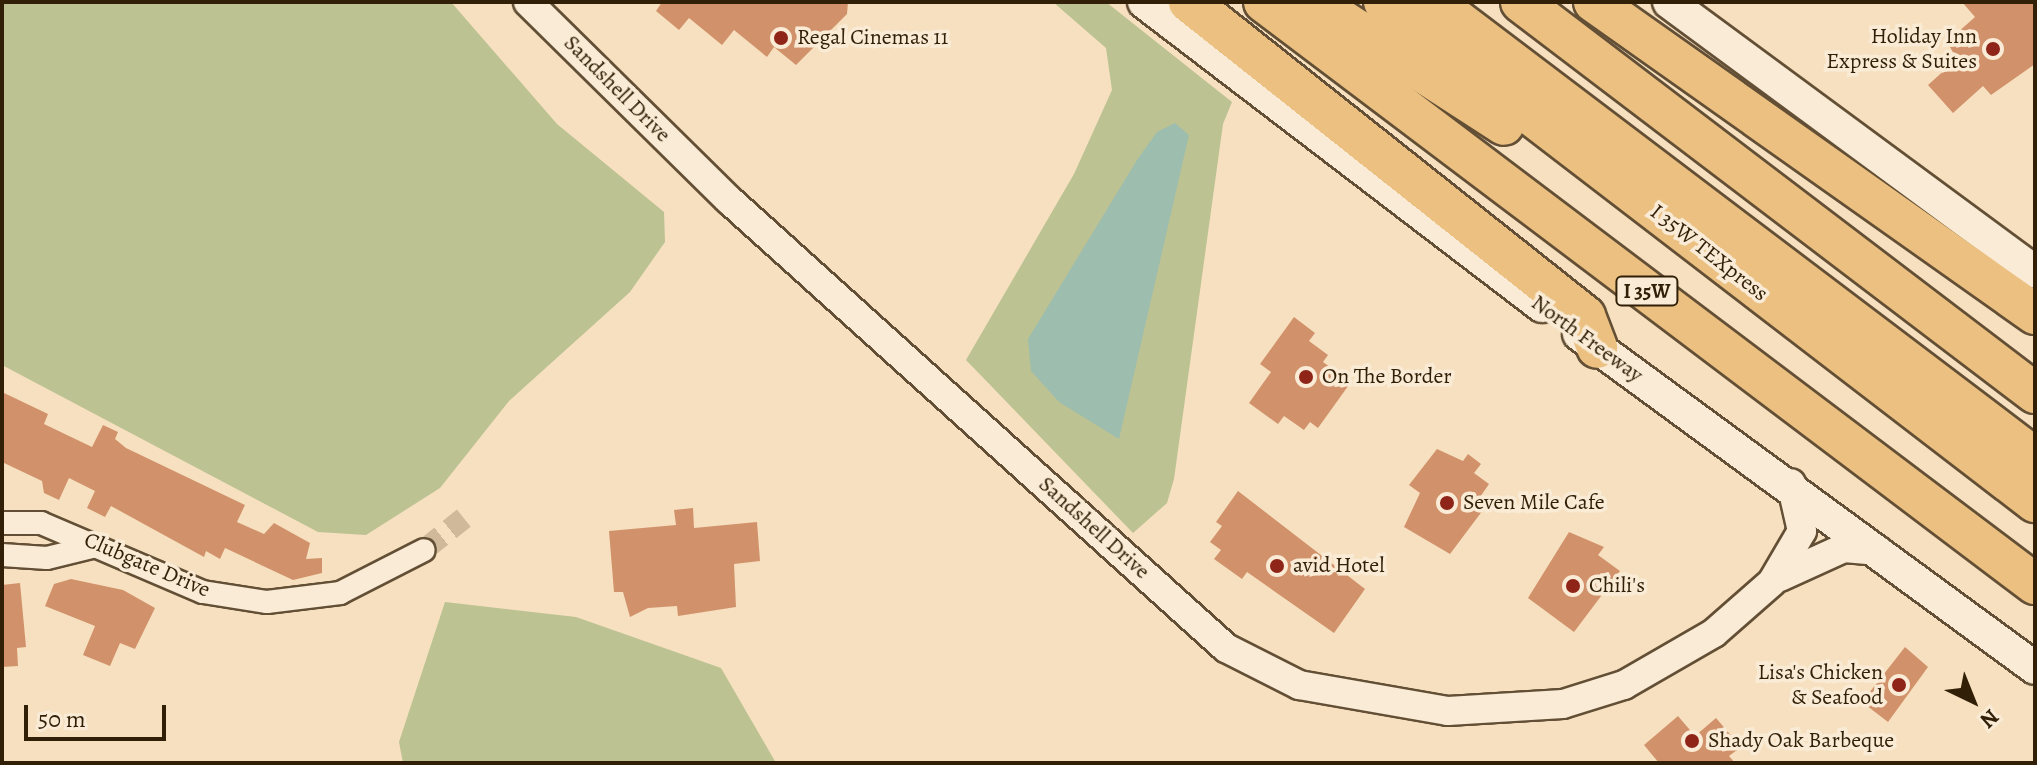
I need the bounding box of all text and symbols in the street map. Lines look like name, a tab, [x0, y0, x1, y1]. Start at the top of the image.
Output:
place label: Holiday Inn Express & Suites	[1826, 23, 1977, 74]
place label: Regal Cinemas 11	[797, 25, 948, 51]
marker: Regal Cinemas 11	[772, 29, 790, 47]
street label: Sandshell Drive	[558, 30, 676, 148]
marker: Holiday Inn Express & Suites	[1984, 40, 2002, 58]
street label: I 35W TEXpress	[1645, 199, 1773, 307]
road number: I 35W	[1615, 275, 1679, 307]
street label: North Freeway	[1526, 290, 1648, 388]
place label: On The Border	[1322, 364, 1452, 390]
marker: On The Border	[1297, 368, 1315, 386]
street label: Sandshell Drive	[1033, 471, 1155, 585]
place label: Seven Mile Cafe	[1463, 490, 1605, 516]
marker: Seven Mile Cafe	[1438, 494, 1456, 512]
street label: Clubgate Drive	[80, 527, 214, 603]
place label: avid Hotel	[1293, 553, 1385, 579]
marker: avid Hotel	[1268, 557, 1286, 575]
place label: Chili's	[1589, 573, 1645, 599]
marker: Chili's	[1564, 577, 1582, 595]
place label: Lisa's Chicken & Seafood	[1758, 659, 1883, 710]
north arrow	[1933, 661, 2013, 741]
marker: Lisa's Chicken & Seafood	[1890, 676, 1908, 694]
scale bar	[28, 689, 170, 739]
text: N	[1973, 702, 2005, 735]
text: 50 m	[38, 703, 86, 735]
place label: Shady Oak Barbeque	[1708, 728, 1894, 754]
marker: Shady Oak Barbeque	[1683, 732, 1701, 750]

